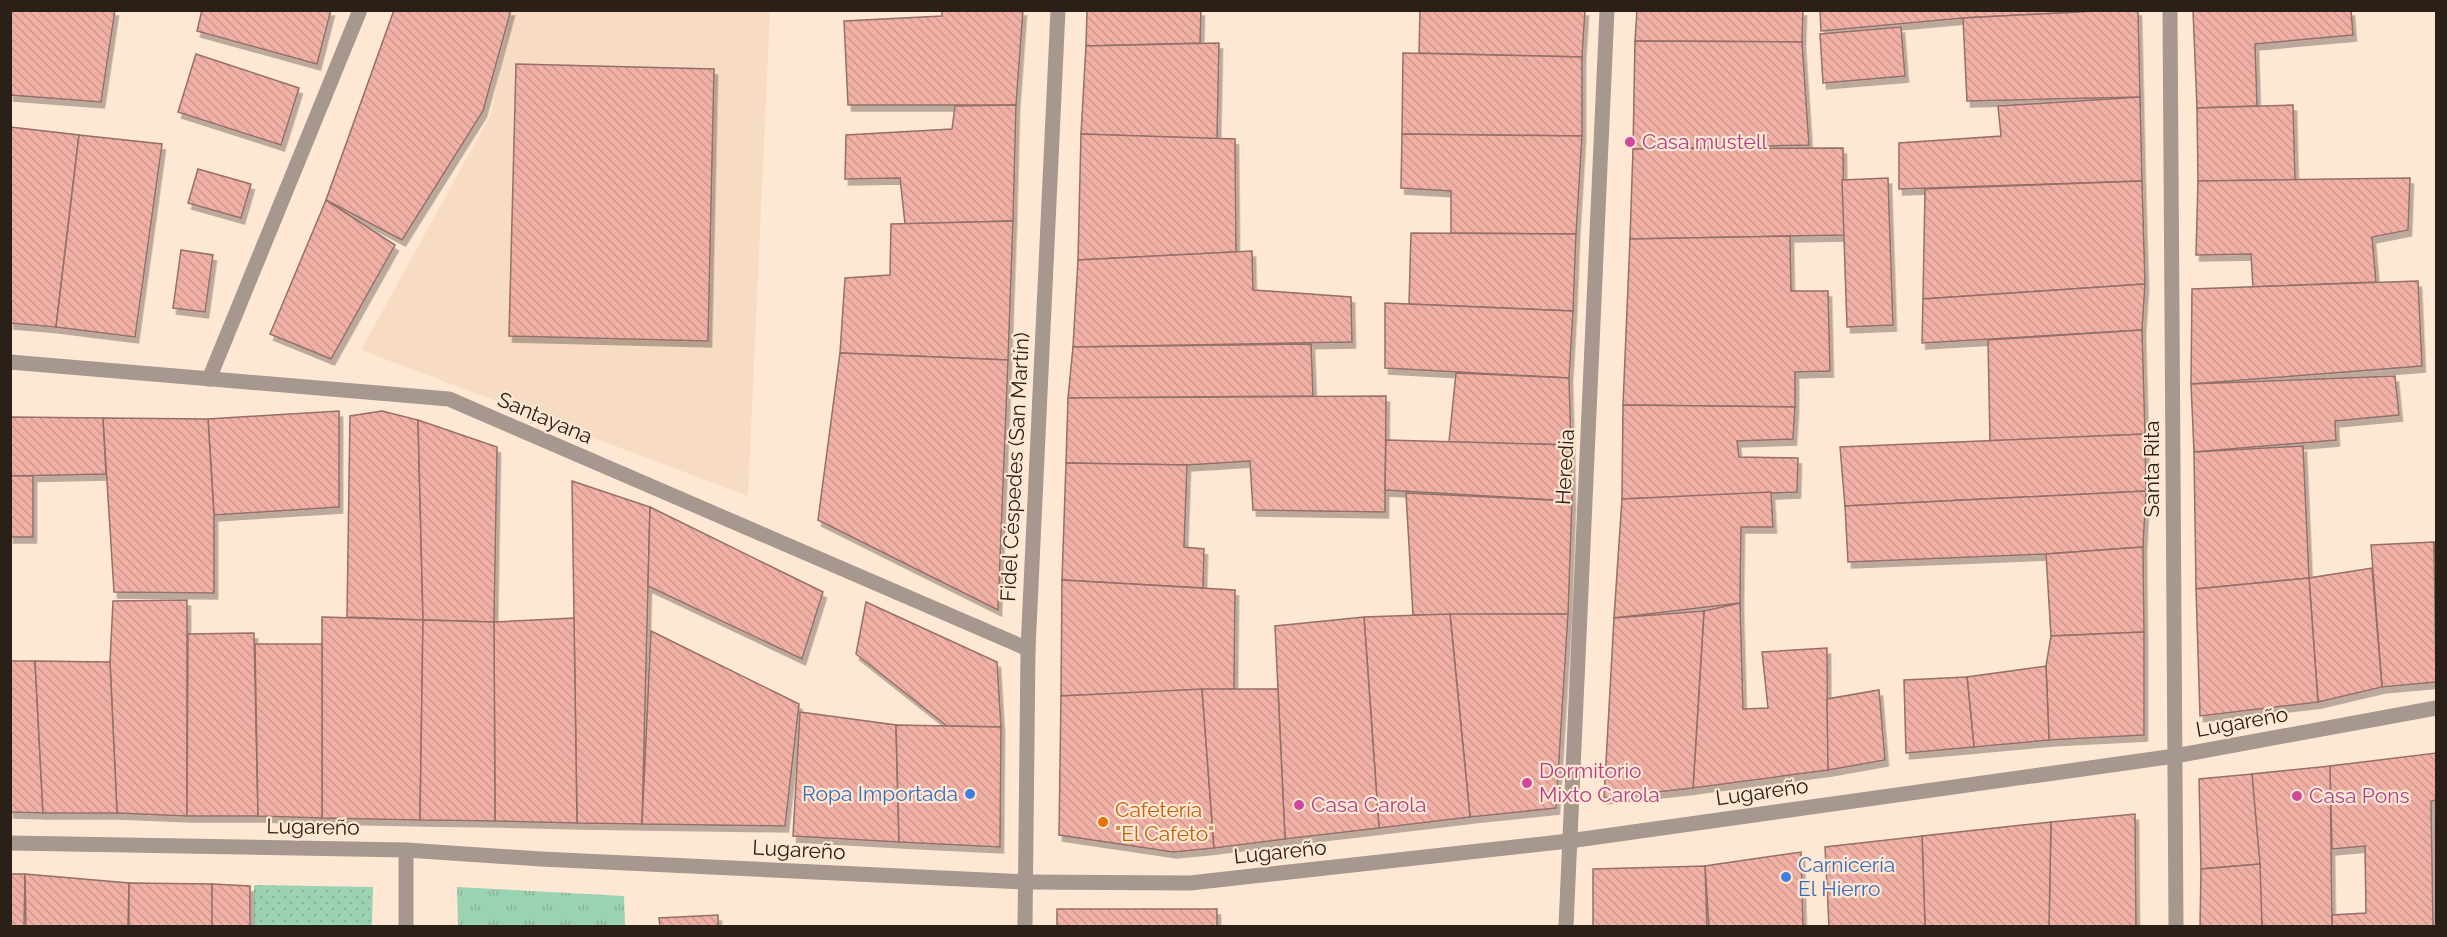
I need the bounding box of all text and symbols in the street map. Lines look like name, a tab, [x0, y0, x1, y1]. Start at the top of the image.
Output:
place label: Casa mustell	[1642, 129, 1768, 154]
marker: Casa mustell	[1623, 135, 1637, 149]
street label: Fidel Céspedes (San Martín)	[995, 332, 1034, 602]
street label: Santayana	[494, 386, 596, 449]
street label: Santa Rita	[2139, 421, 2164, 517]
street label: Heredia	[1550, 428, 1579, 506]
street label: Lugareño	[2194, 701, 2290, 742]
place label: Dormitorio Mixto Carola	[1539, 758, 1660, 807]
street label: Lugareño	[1714, 773, 1810, 810]
marker: Dormitorio Mixto Carola	[1520, 776, 1534, 790]
place label: Ropa Importada	[802, 781, 958, 806]
place label: Casa Pons	[2309, 783, 2410, 808]
marker: Ropa Importada	[963, 787, 977, 801]
marker: Casa Pons	[2290, 789, 2304, 803]
place label: Casa Carola	[1311, 792, 1426, 817]
place label: Cafetería "El Cafeto"	[1115, 797, 1214, 846]
marker: Casa Carola	[1292, 798, 1306, 812]
street label: Lugareño	[266, 813, 360, 840]
marker: Cafetería "El Cafeto"	[1096, 815, 1110, 829]
street label: Lugareño	[1232, 834, 1328, 869]
street label: Lugareño	[752, 835, 846, 864]
place label: Carnicería El Hierro	[1798, 852, 1895, 901]
marker: Carnicería El Hierro	[1779, 870, 1793, 884]

